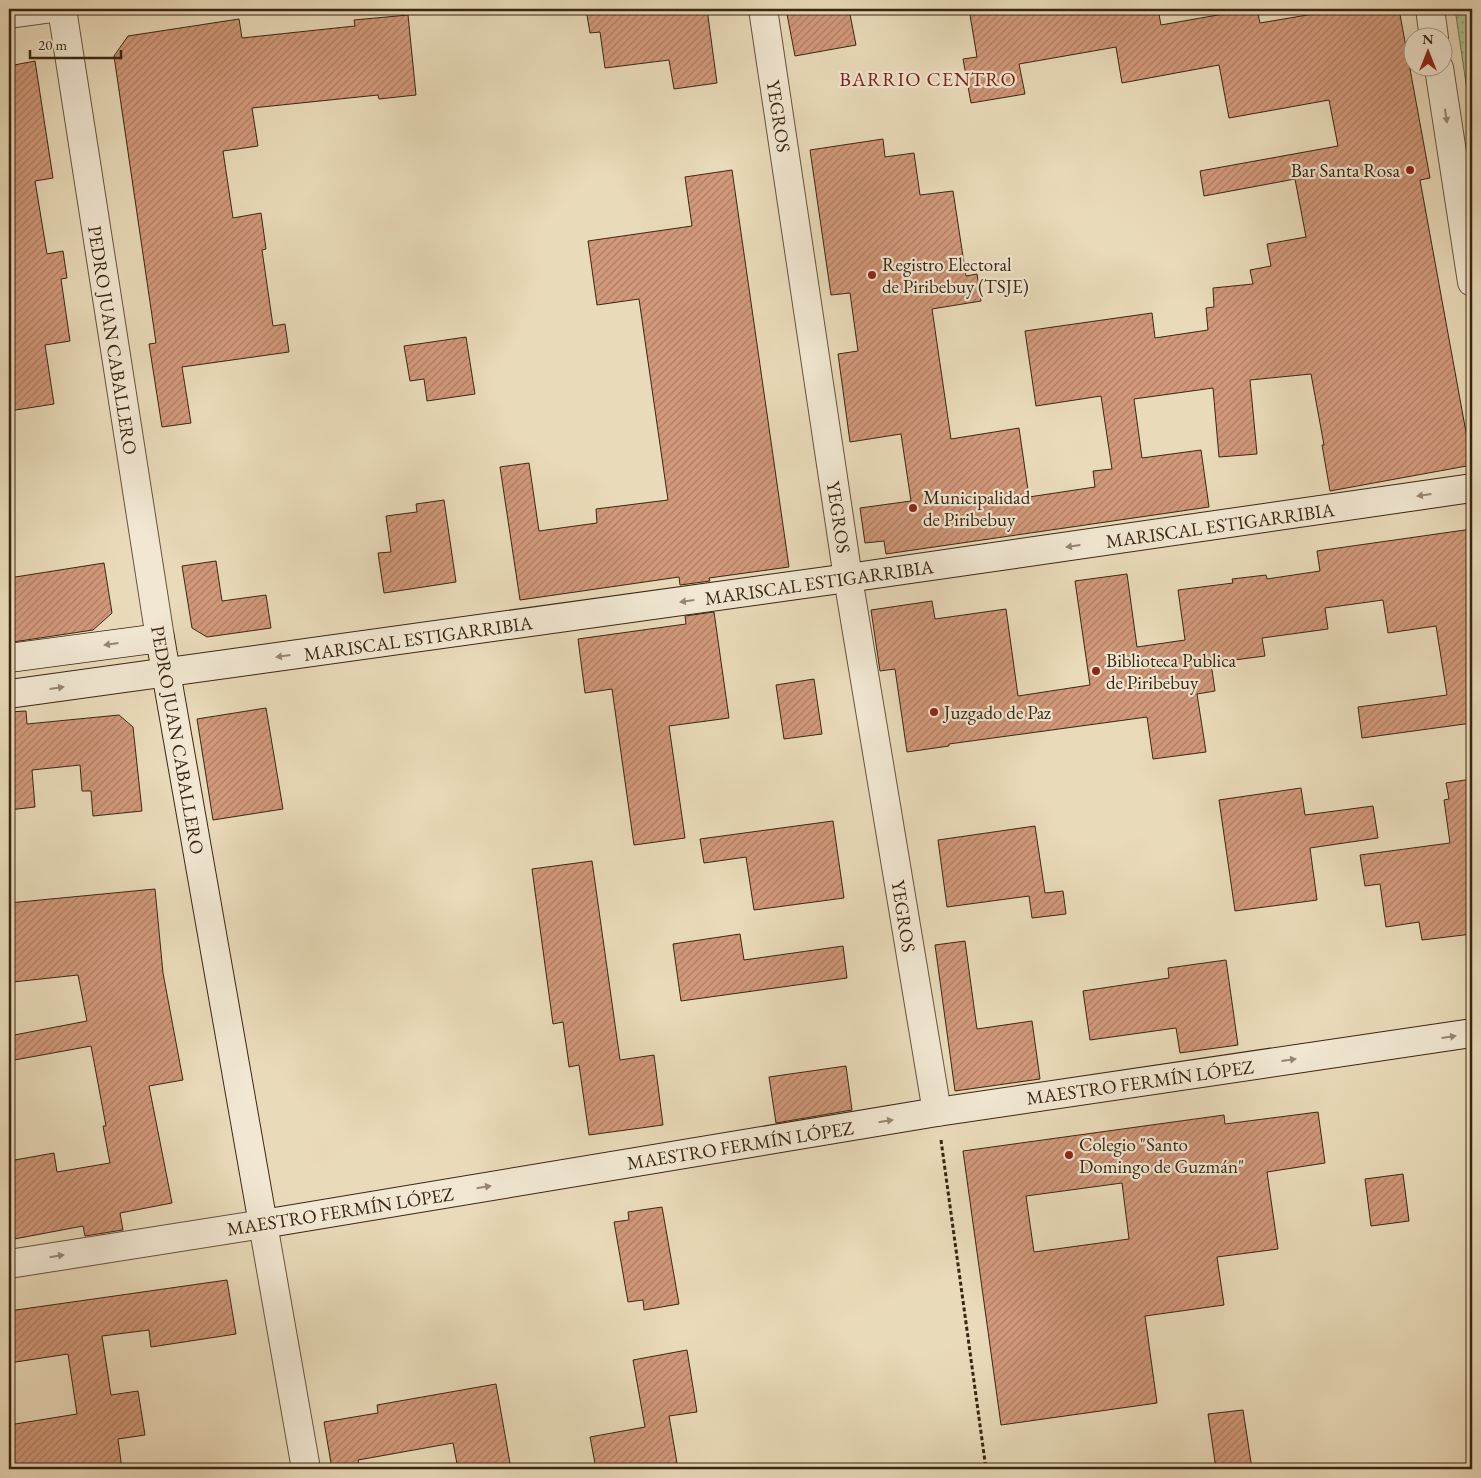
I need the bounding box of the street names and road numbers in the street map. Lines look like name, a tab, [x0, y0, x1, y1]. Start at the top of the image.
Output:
street label: YEGROS	[760, 78, 797, 154]
street label: PEDRO JUAN CABALLERO	[82, 224, 143, 456]
street label: YEGROS	[820, 479, 857, 555]
street label: MARISCAL ESTIGARRIBIA	[1104, 497, 1337, 554]
street label: MARISCAL ESTIGARRIBIA	[703, 554, 936, 611]
street label: MARISCAL ESTIGARRIBIA	[302, 610, 535, 667]
street label: PEDRO JUAN CABALLERO	[145, 624, 210, 856]
street label: YEGROS	[885, 878, 922, 954]
street label: MAESTRO FERMÍN LÓPEZ	[1025, 1054, 1256, 1111]
street label: MAESTRO FERMÍN LÓPEZ	[625, 1115, 856, 1176]
street label: MAESTRO FERMÍN LÓPEZ	[225, 1181, 456, 1242]

